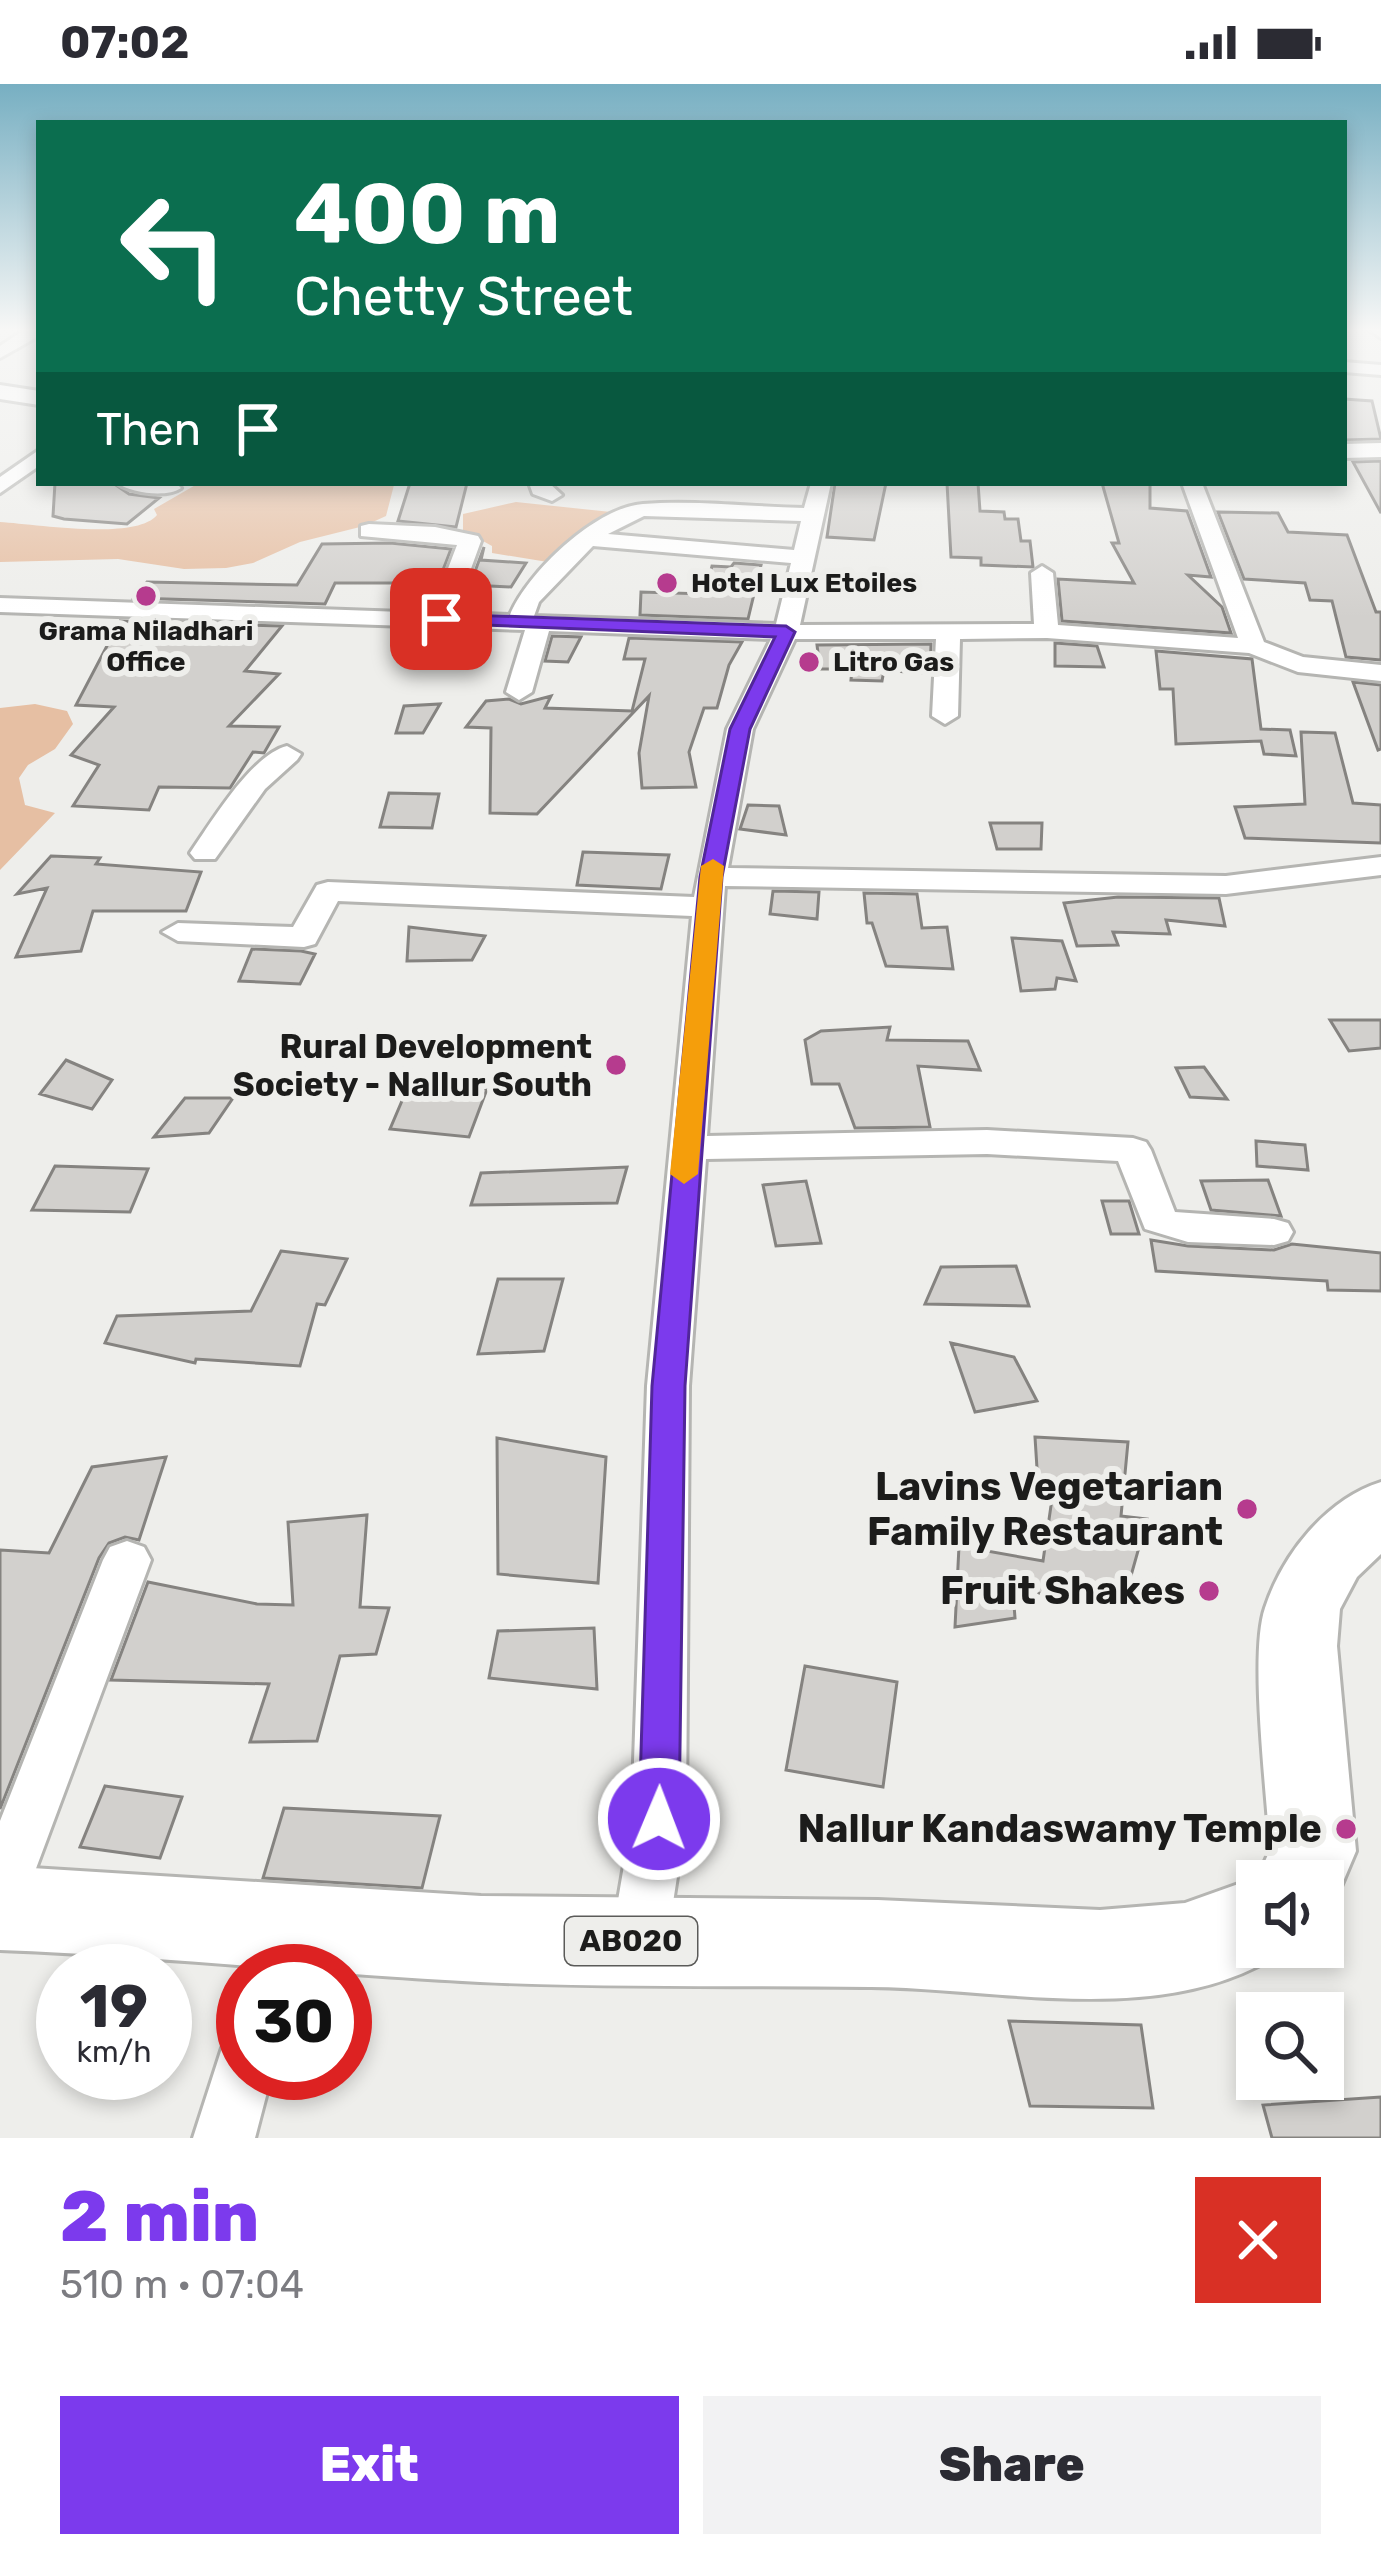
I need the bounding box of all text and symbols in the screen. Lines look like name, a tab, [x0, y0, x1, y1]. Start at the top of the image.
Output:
text: 07:02	[60, 16, 189, 69]
text: 400 m	[294, 164, 560, 264]
icon: left	[96, 168, 252, 324]
text: Chetty Street	[294, 265, 633, 329]
icon: arrive	[225, 396, 291, 462]
text: Then	[96, 403, 201, 456]
place label: Hotel Lux Etoiles	[691, 567, 917, 599]
pin	[390, 568, 492, 670]
marker: Hotel Lux Etoiles	[654, 570, 680, 596]
marker: Grama Niladhari Office	[133, 583, 159, 609]
icon: arrive	[408, 586, 474, 652]
place label: Grama Niladhari Office	[38, 615, 254, 678]
place label: Litro Gas	[833, 646, 954, 678]
marker: Litro Gas	[796, 649, 822, 675]
place label: Rural Development Society - Nallur South	[233, 1027, 592, 1104]
marker: Rural Development Society - Nallur South	[603, 1052, 629, 1078]
place label: Lavins Vegetarian Family Restaurant	[867, 1464, 1223, 1555]
marker: Lavins Vegetarian Family Restaurant	[1234, 1496, 1260, 1522]
place label: Fruit Shakes	[940, 1568, 1185, 1614]
marker: Fruit Shakes	[1196, 1578, 1222, 1604]
position arrow	[596, 1756, 722, 1882]
place label: Nallur Kandaswamy Temple	[797, 1806, 1322, 1852]
marker: Nallur Kandaswamy Temple	[1333, 1816, 1359, 1842]
map controls	[1236, 1860, 1344, 2100]
button: sound	[1236, 1860, 1344, 1968]
road number: AB020	[565, 1917, 697, 1965]
speed limit sign: 30	[216, 1944, 372, 2100]
text: 19	[80, 1971, 148, 2042]
button: search	[1236, 1992, 1344, 2100]
text: km/h	[77, 2034, 151, 2070]
text: 2 min	[60, 2174, 259, 2259]
button: close	[1195, 2177, 1321, 2303]
text: 510 m · 07:04	[60, 2262, 304, 2308]
button: Exit	[60, 2396, 679, 2534]
button: Share	[703, 2396, 1321, 2534]

